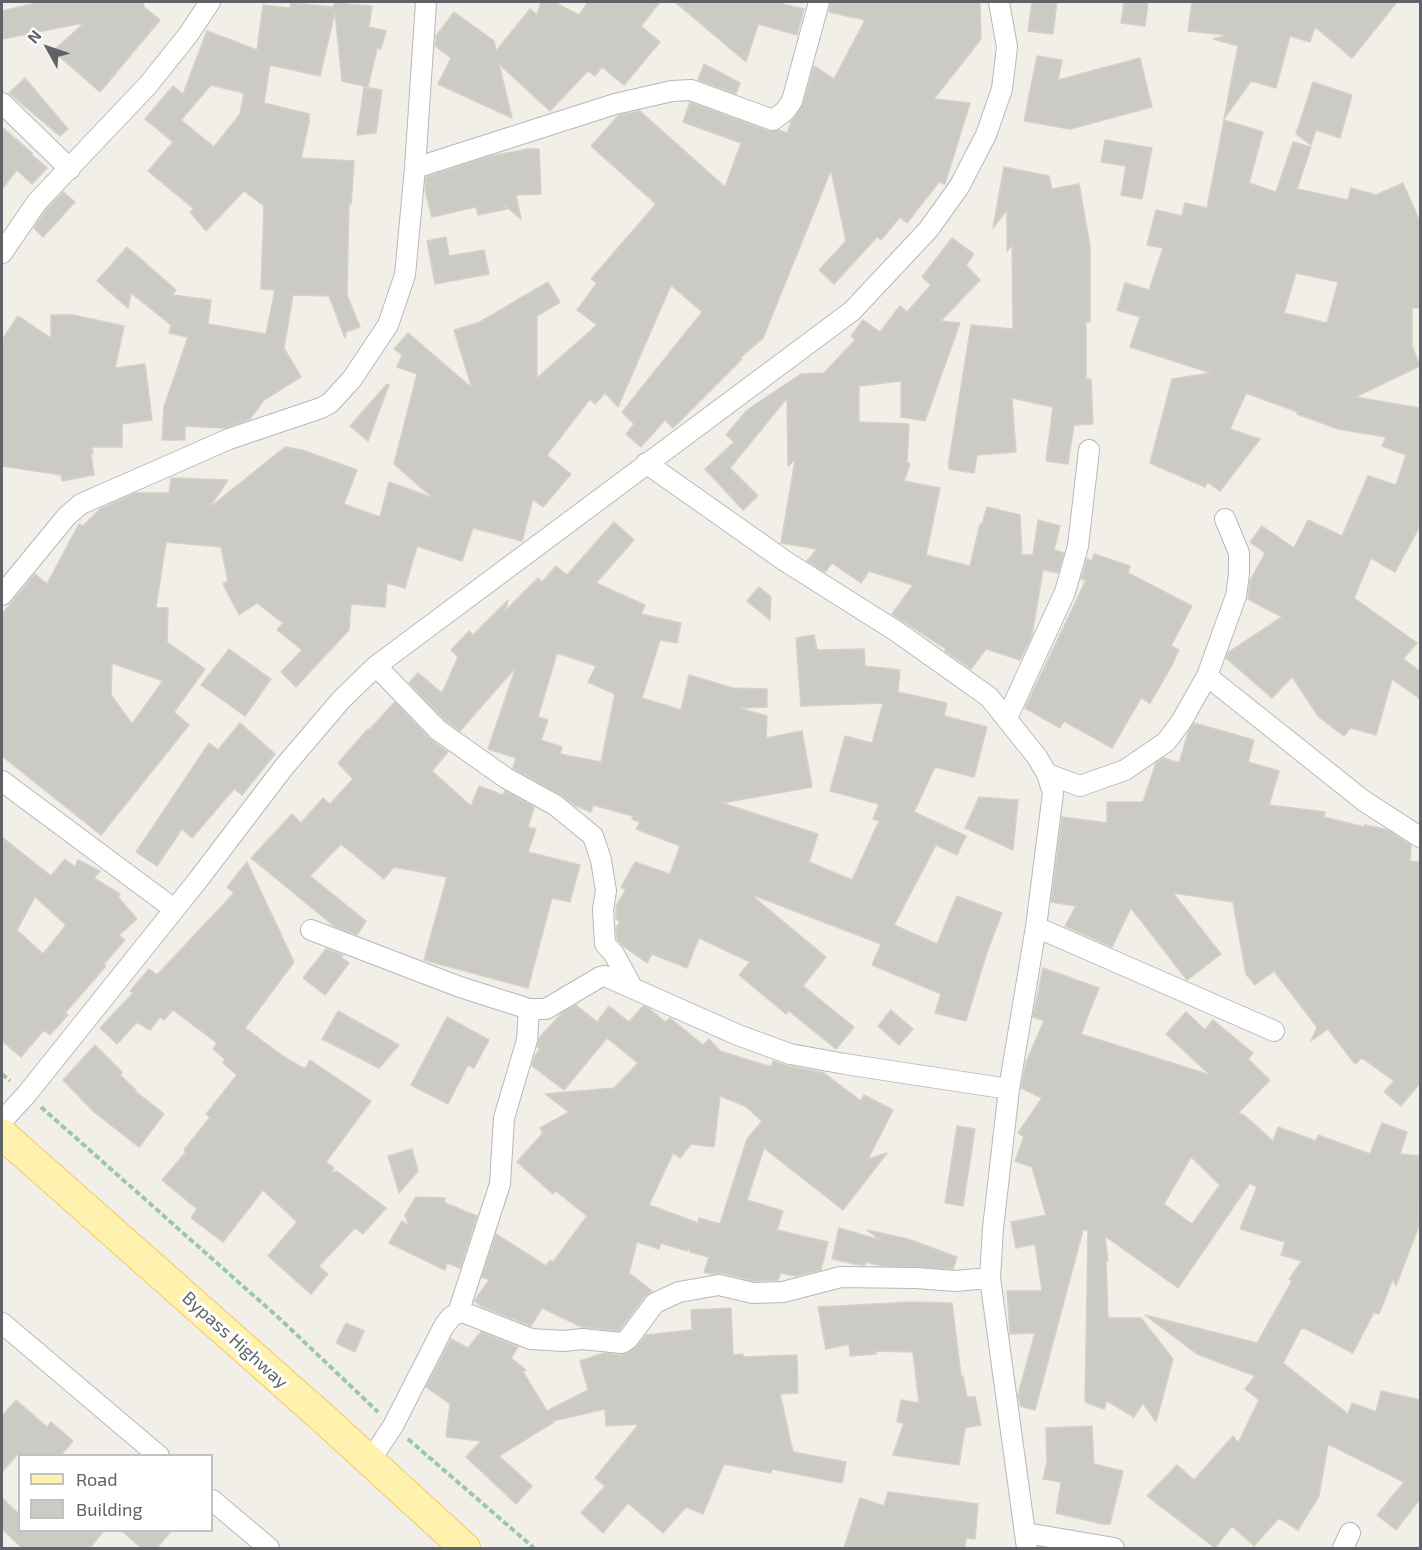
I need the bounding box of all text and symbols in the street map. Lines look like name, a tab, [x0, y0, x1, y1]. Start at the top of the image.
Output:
north arrow	[18, 18, 78, 78]
text: N	[23, 26, 45, 47]
street label: Bypass Highway	[178, 1287, 292, 1393]
legend	[18, 1454, 213, 1532]
text: Road	[76, 1468, 117, 1490]
text: Building	[76, 1498, 143, 1520]

